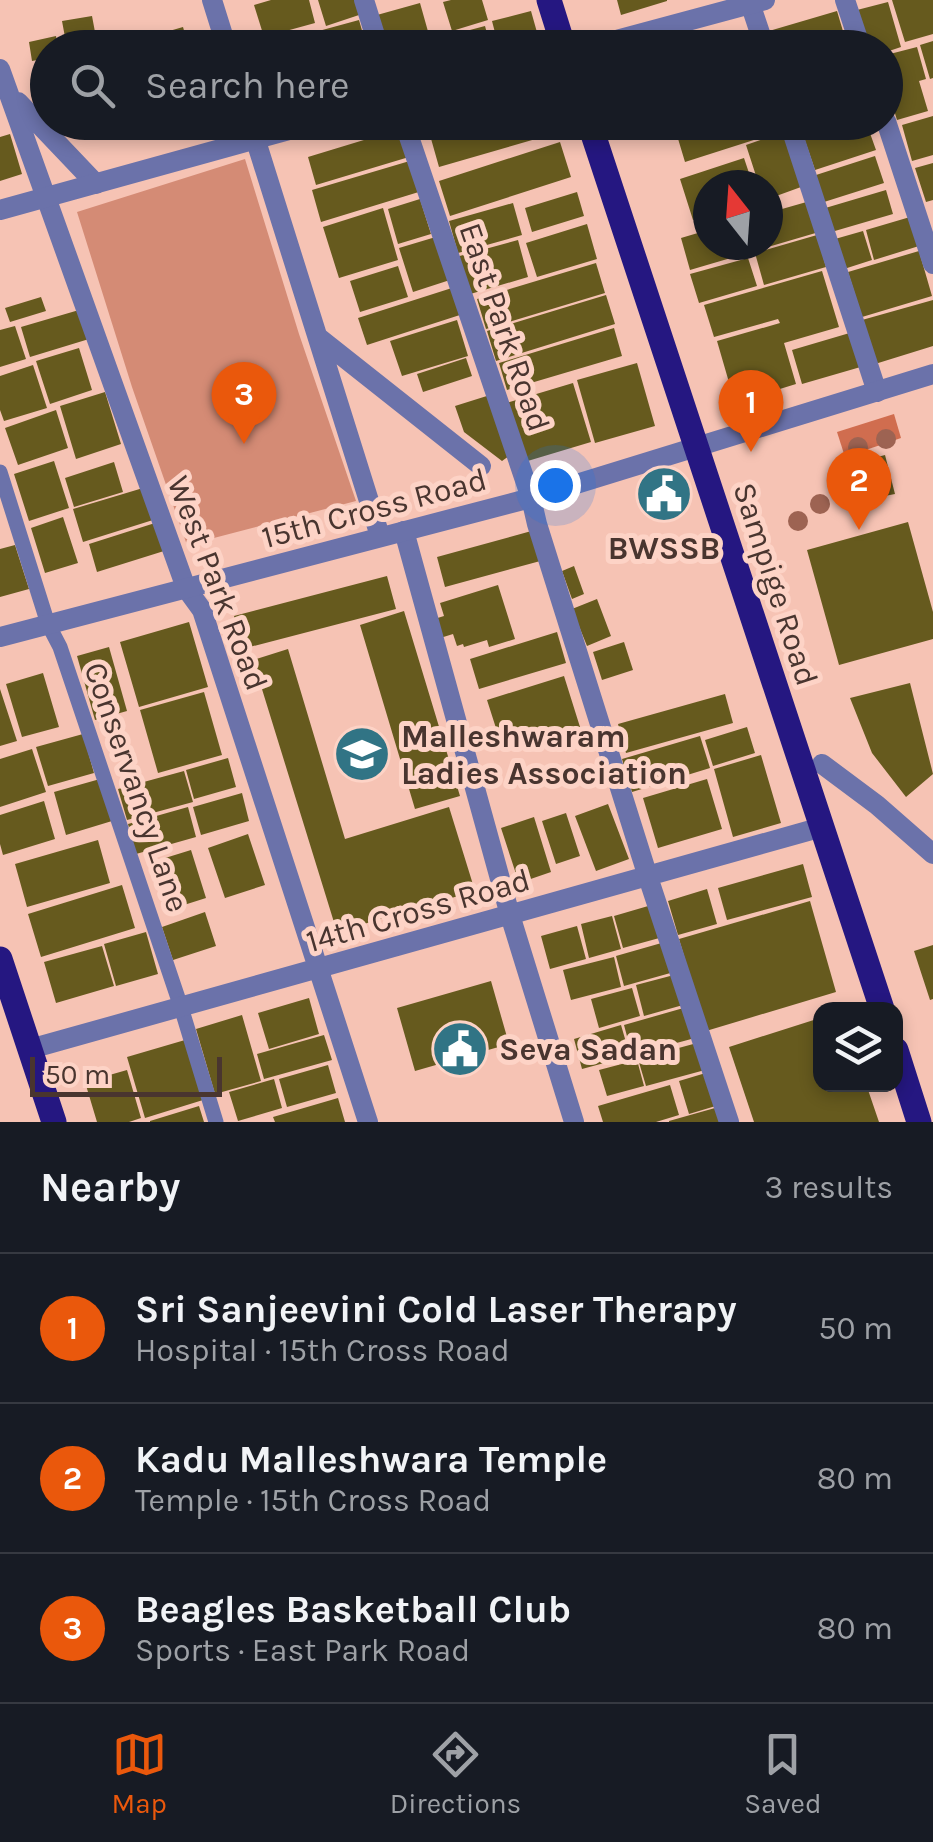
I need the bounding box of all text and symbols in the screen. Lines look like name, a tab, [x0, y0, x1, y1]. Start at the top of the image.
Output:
search box	[30, 30, 903, 140]
icon: search	[65, 58, 120, 113]
text: Search here	[145, 63, 349, 108]
north arrow	[693, 170, 783, 260]
street label: East Park Road	[452, 218, 558, 436]
pin: 3	[212, 362, 276, 444]
pin: 1	[718, 370, 784, 452]
pin: 2	[826, 448, 892, 530]
your location	[530, 460, 581, 511]
street label: 15th Cross Road	[258, 461, 491, 556]
public building icon: BWSSB	[634, 464, 694, 524]
street label: West Park Road	[160, 471, 275, 696]
street label: Sampige Road	[725, 478, 826, 690]
place label: BWSSB	[608, 530, 720, 567]
street label: Conservancy Lane	[76, 657, 197, 917]
place label: Malleshwaram Ladies Association	[401, 718, 687, 792]
school or university icon: Malleshwaram Ladies Association	[332, 724, 392, 784]
street label: 14th Cross Road	[302, 861, 534, 960]
map controls	[813, 1002, 903, 1092]
button: layers	[813, 1002, 903, 1092]
public building icon: Seva Sadan	[430, 1019, 490, 1079]
place label: Seva Sadan	[499, 1031, 677, 1068]
scale bar	[30, 1052, 222, 1096]
text: 50 m	[45, 1058, 110, 1091]
text: Nearby	[40, 1162, 180, 1212]
text: 3 results	[765, 1169, 893, 1206]
text: Sri Sanjeevini Cold Laser Therapy	[135, 1287, 737, 1332]
text: 1	[67, 1310, 78, 1347]
text: 50 m	[818, 1310, 893, 1347]
text: Hospital · 15th Cross Road	[135, 1332, 510, 1369]
text: Kadu Malleshwara Temple	[135, 1437, 607, 1482]
text: 2	[63, 1460, 82, 1497]
text: 80 m	[817, 1460, 893, 1497]
text: Temple · 15th Cross Road	[135, 1482, 491, 1519]
text: Beagles Basketball Club	[135, 1587, 571, 1632]
text: 3	[63, 1610, 82, 1647]
text: 80 m	[817, 1610, 893, 1647]
text: Sports · East Park Road	[135, 1632, 470, 1669]
tab: Map	[111, 1727, 167, 1820]
tab: Directions	[390, 1727, 521, 1820]
tab: Saved	[744, 1727, 822, 1820]

